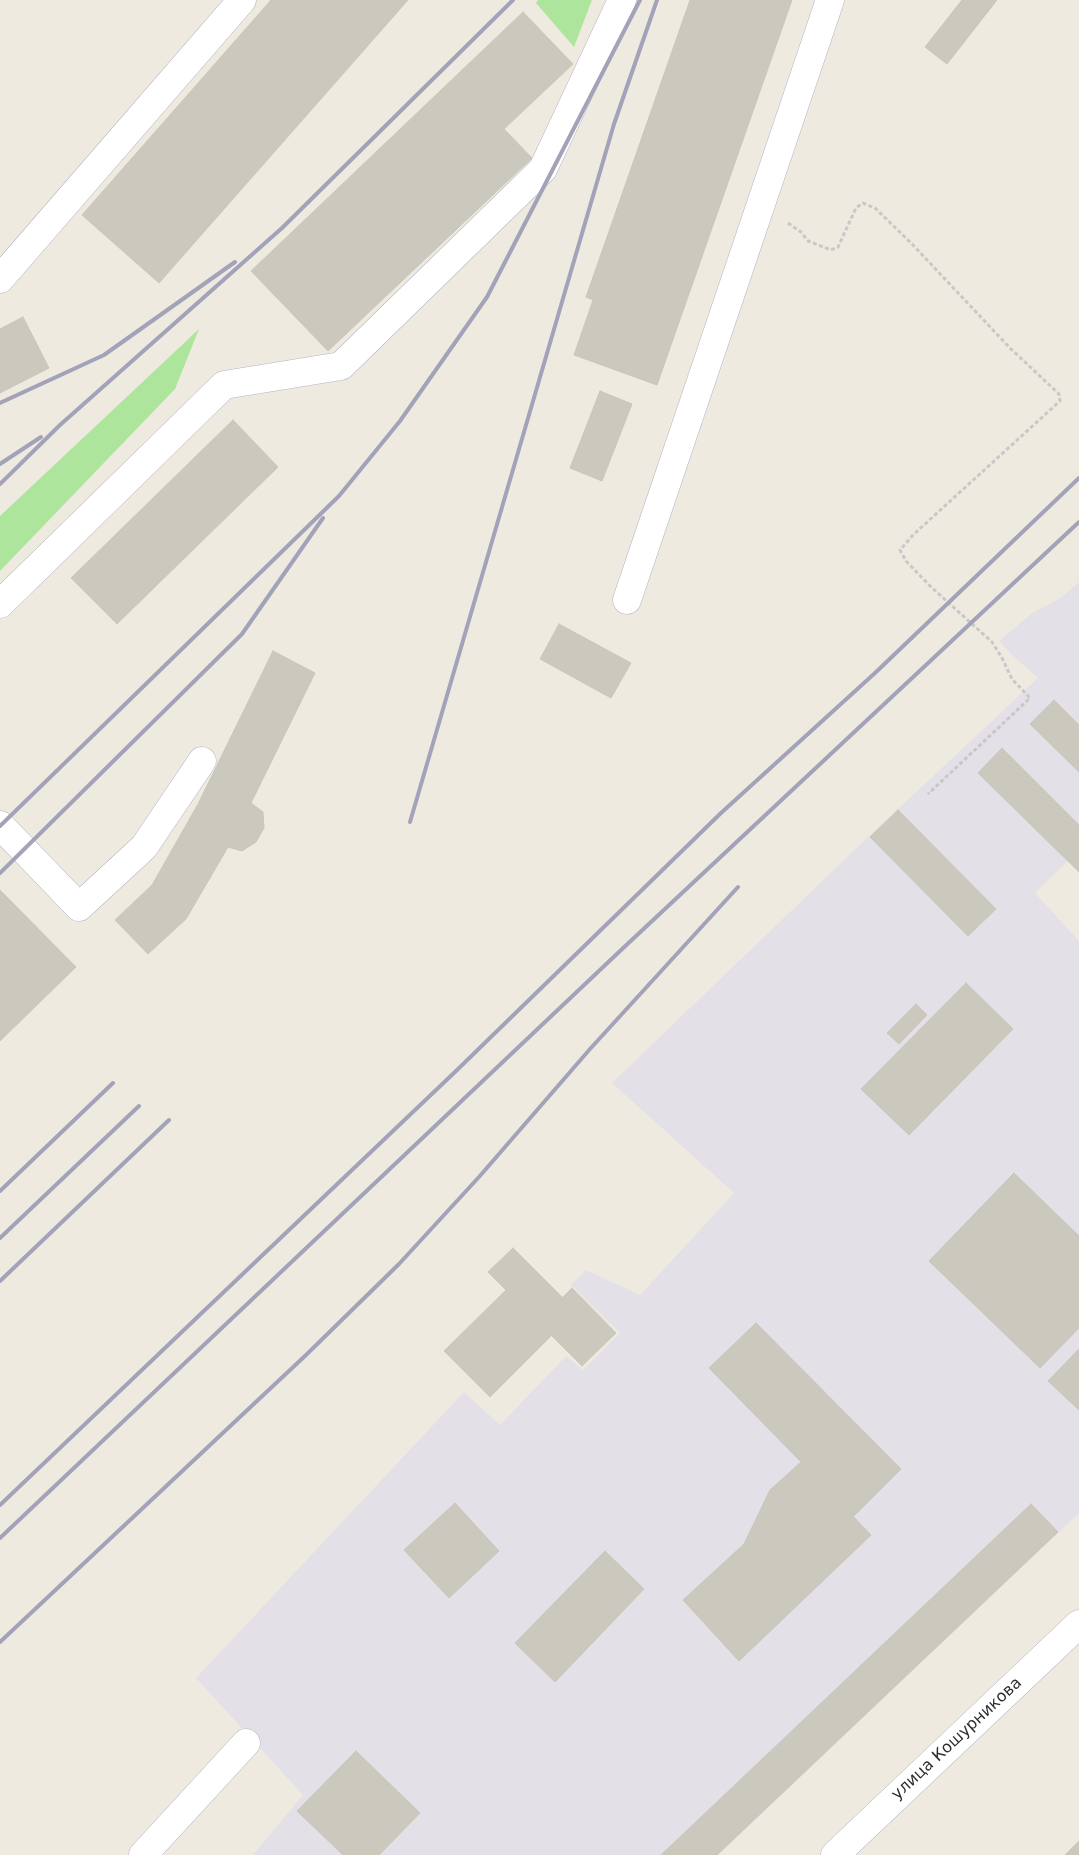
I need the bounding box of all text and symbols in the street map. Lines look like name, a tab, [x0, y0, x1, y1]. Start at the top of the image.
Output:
street label: улица Кошурникова	[888, 1674, 1026, 1804]

